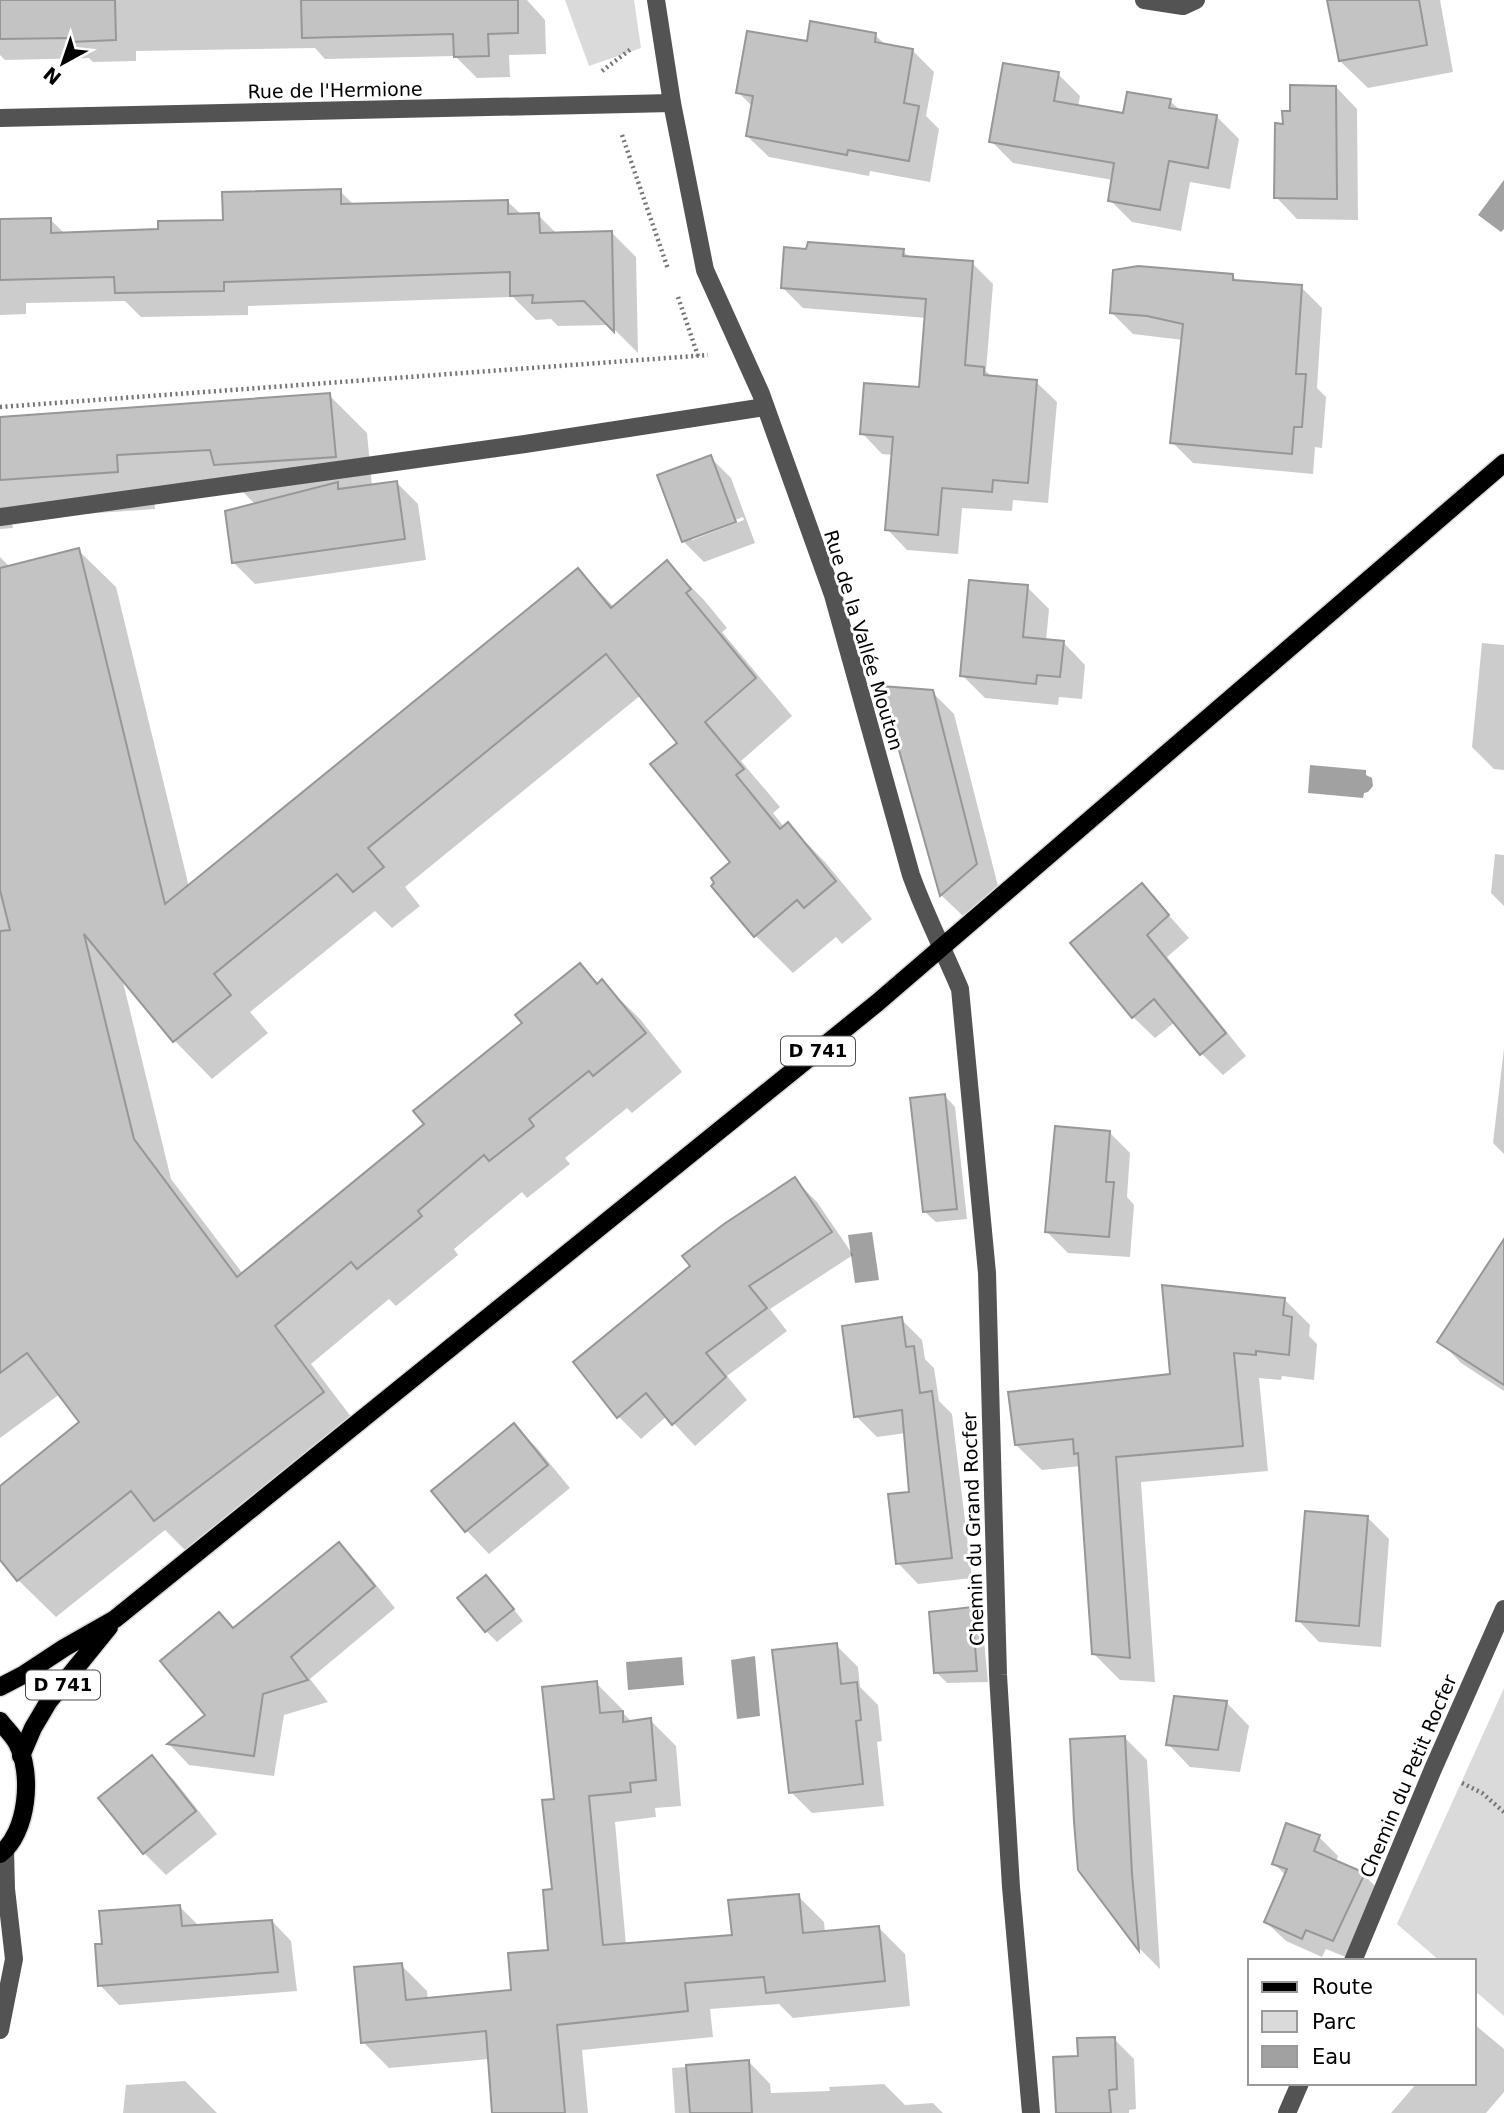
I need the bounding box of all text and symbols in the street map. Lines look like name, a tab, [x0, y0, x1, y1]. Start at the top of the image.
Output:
north arrow	[28, 28, 98, 98]
text: N	[39, 62, 65, 90]
street label: Rue de l'Hermione	[247, 77, 423, 103]
street label: Rue de la Vallée Mouton	[820, 527, 908, 753]
road number: D 741	[781, 1036, 855, 1066]
street label: Chemin du Grand Rocfer	[958, 1412, 988, 1646]
road number: D 741	[26, 1670, 100, 1700]
street label: Chemin du Petit Rocfer	[1355, 1671, 1461, 1881]
legend	[1248, 1959, 1476, 2085]
text: Route	[1312, 1975, 1373, 1999]
text: Parc	[1312, 2010, 1356, 2034]
text: Eau	[1312, 2045, 1351, 2069]

